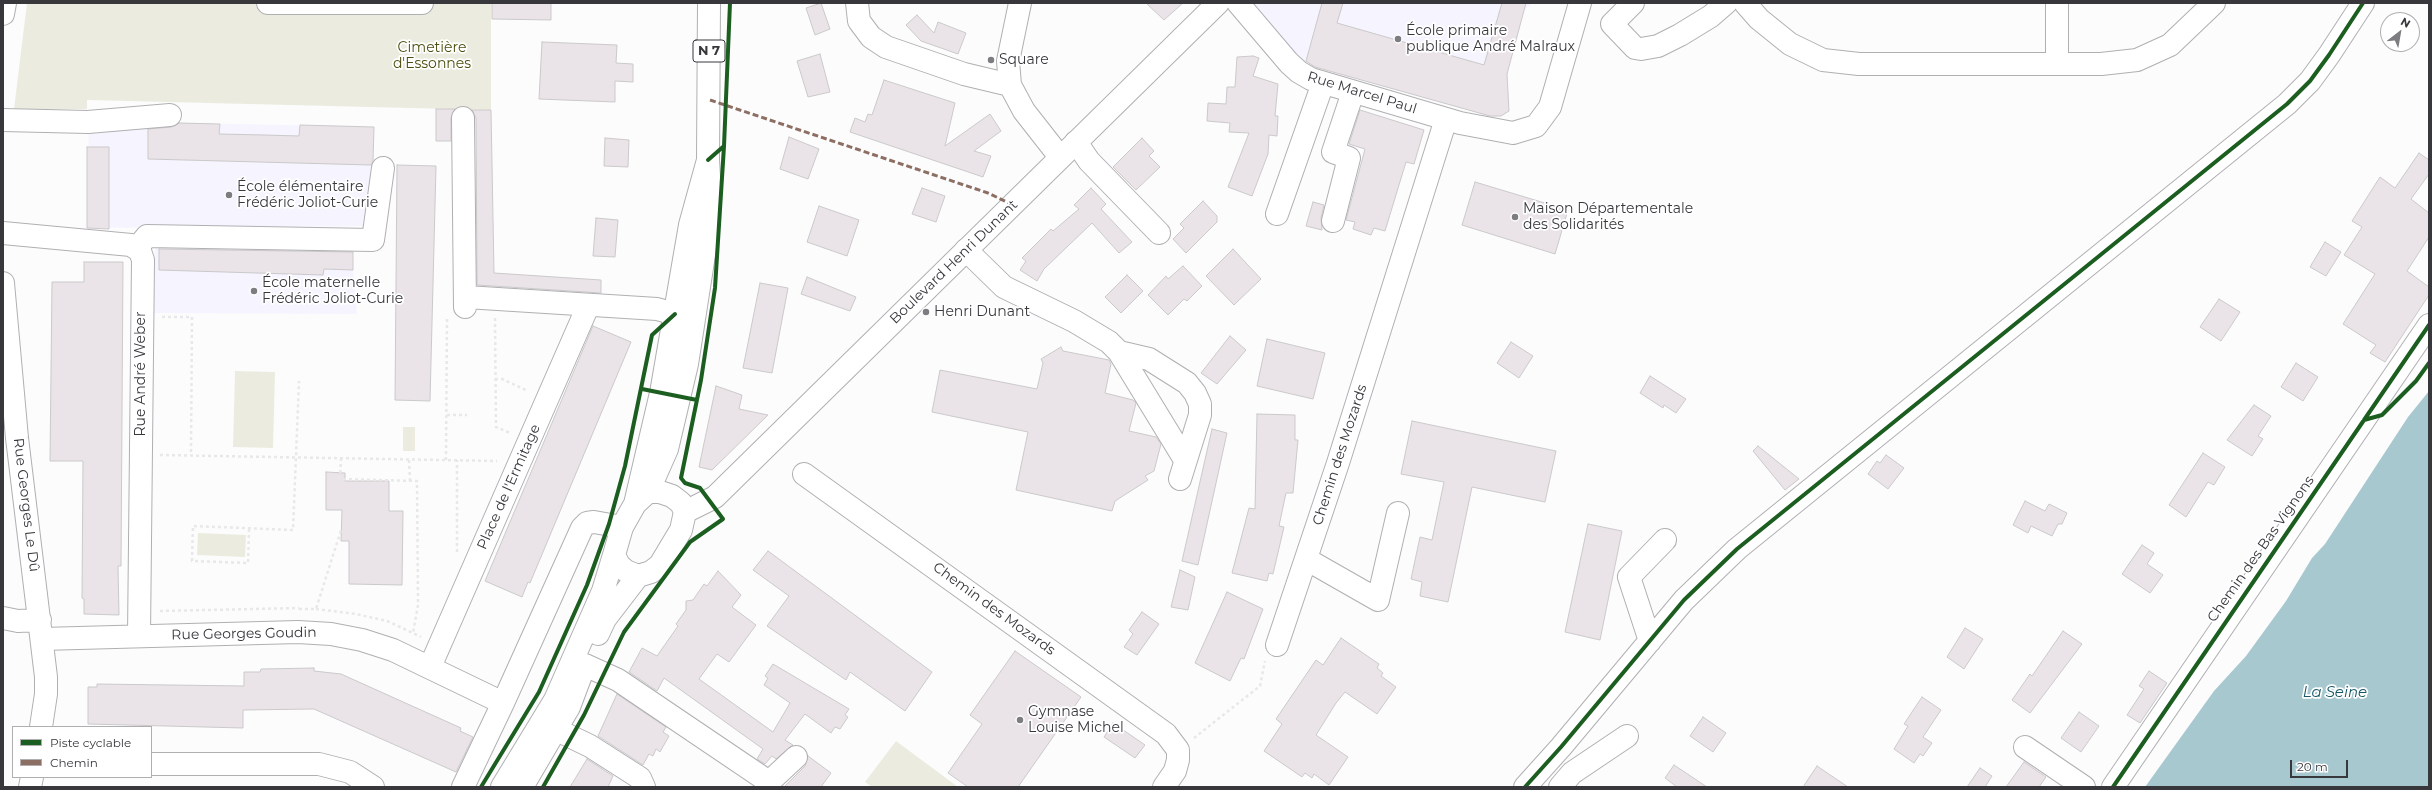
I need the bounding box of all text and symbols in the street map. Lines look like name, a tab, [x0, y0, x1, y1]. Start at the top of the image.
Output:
north arrow	[2380, 12, 2420, 52]
text: N	[2398, 14, 2413, 31]
place label: École primaire publique André Malraux	[1406, 23, 1575, 56]
marker: École primaire publique André Malraux	[1393, 34, 1403, 44]
park label: Cimetière d'Essonnes	[393, 40, 471, 72]
road number: N 7	[693, 40, 725, 62]
place label: Square	[999, 52, 1049, 68]
marker: Square	[986, 55, 996, 65]
street label: Rue Marcel Paul	[1305, 68, 1419, 118]
place label: École élémentaire Frédéric Joliot-Curie	[237, 179, 378, 212]
marker: École élémentaire Frédéric Joliot-Curie	[224, 190, 234, 200]
street label: Boulevard Henri Dunant	[887, 197, 1021, 327]
place label: Maison Départementale des Solidarités	[1523, 201, 1693, 234]
marker: Maison Départementale des Solidarités	[1510, 212, 1520, 222]
place label: École maternelle Frédéric Joliot-Curie	[262, 275, 403, 308]
marker: École maternelle Frédéric Joliot-Curie	[249, 286, 259, 296]
place label: Henri Dunant	[934, 304, 1030, 320]
marker: Henri Dunant	[921, 307, 931, 317]
street label: Rue André Weber	[133, 311, 149, 437]
street label: Chemin des Mozards	[1309, 382, 1371, 528]
street label: Place de l'Ermitage	[474, 422, 544, 552]
street label: Rue Georges Le Dû	[9, 437, 43, 573]
street label: Chemin des Bas Vignons	[2204, 473, 2318, 625]
street label: Chemin des Mozards	[930, 559, 1058, 659]
street label: Rue Georges Goudin	[171, 624, 317, 644]
water label: La Seine	[2303, 684, 2367, 702]
place label: Gymnase Louise Michel	[1028, 704, 1124, 736]
marker: Gymnase Louise Michel	[1015, 715, 1025, 725]
legend	[12, 726, 152, 778]
text: Piste cyclable	[50, 735, 131, 750]
scale bar	[2292, 752, 2350, 778]
text: Chemin	[50, 755, 98, 770]
text: 20 m	[2297, 759, 2328, 774]

